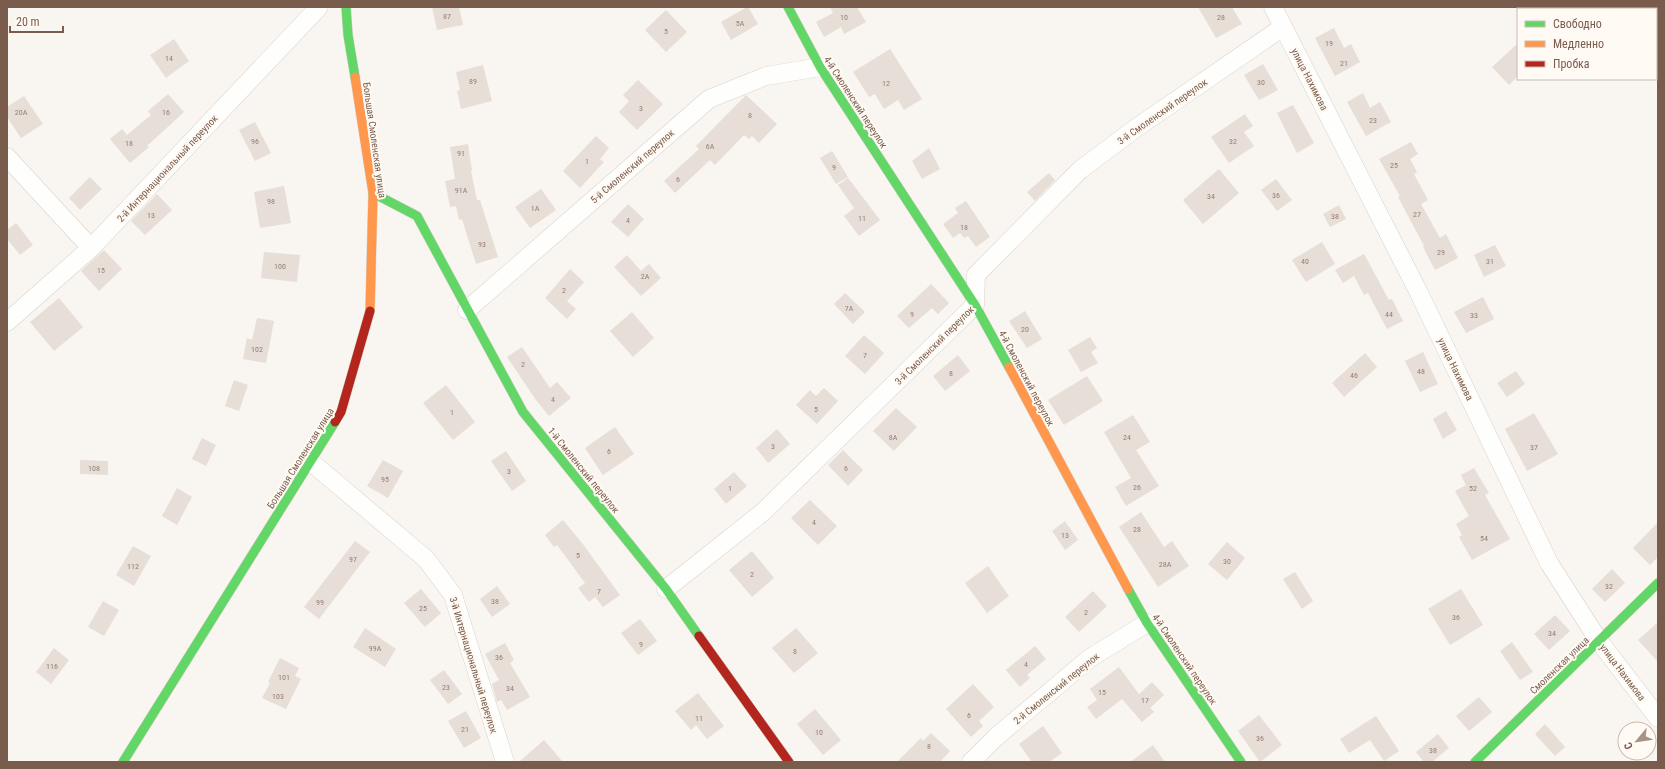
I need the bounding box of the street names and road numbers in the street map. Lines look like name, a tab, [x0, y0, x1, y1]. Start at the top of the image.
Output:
street label: улица Нахимова	[1289, 46, 1330, 112]
street label: 4-й Смоленский переулок	[822, 54, 889, 150]
street label: 3-й Смоленский переулок	[1115, 76, 1209, 147]
street label: Большая Смоленская улица	[361, 81, 388, 199]
street label: 2-й Интернациональный переулок	[115, 112, 220, 224]
street label: 5-й Смоленский переулок	[588, 127, 676, 206]
street label: 3-й Смоленский переулок	[893, 304, 976, 387]
street label: 4-й Смоленский переулок	[997, 328, 1057, 428]
street label: улица Нахимова	[1436, 336, 1476, 402]
street label: Большая Смоленская улица	[265, 406, 336, 511]
street label: 1-й Смоленский переулок	[546, 425, 622, 515]
street label: 3-й Интернациональный переулок	[447, 596, 500, 735]
street label: 4-й Смоленский переулок	[1150, 612, 1219, 707]
street label: Смоленская улица	[1528, 634, 1591, 696]
street label: улица Нахимова	[1598, 642, 1648, 703]
street label: 2-й Смоленский переулок	[1011, 650, 1101, 726]

